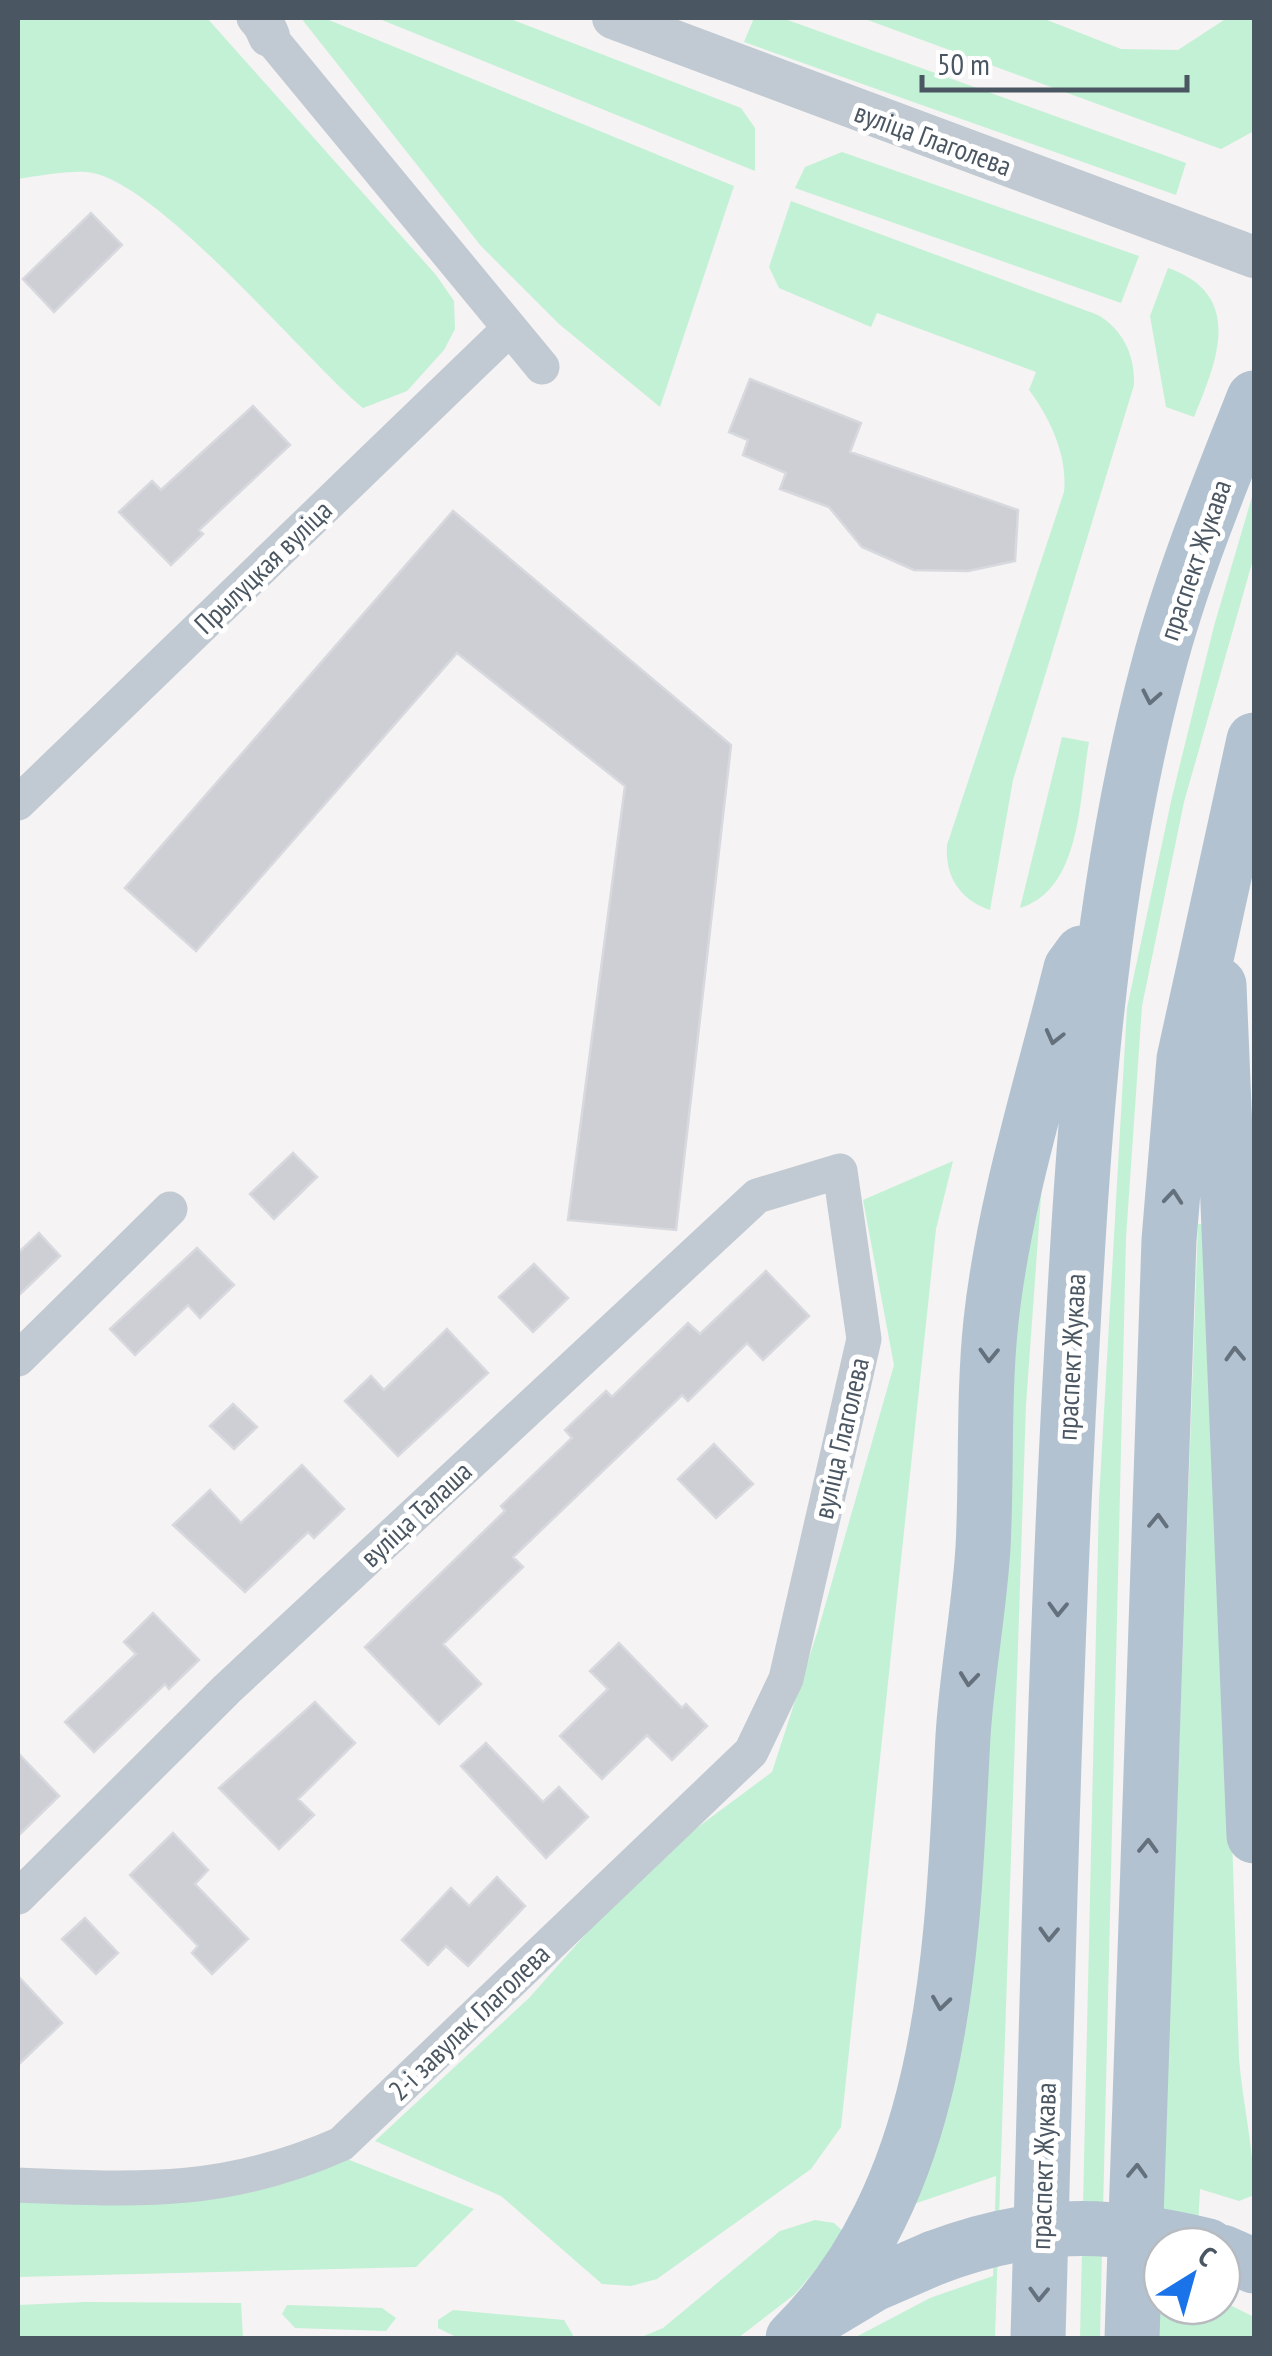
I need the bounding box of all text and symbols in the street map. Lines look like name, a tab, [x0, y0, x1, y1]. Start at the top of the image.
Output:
scale bar	[922, 30, 1187, 92]
text: 50 m	[937, 44, 990, 83]
street label: вуліца Глаголева	[850, 93, 1017, 184]
street label: праспект Жукава	[1150, 475, 1239, 645]
street label: Прылуцкая вуліца	[186, 492, 339, 642]
one-way arrow	[1142, 688, 1163, 705]
one-way arrow	[1045, 1028, 1066, 1045]
one-way arrow	[1161, 1188, 1183, 1204]
street label: праспект Жукава	[1048, 1273, 1093, 1441]
one-way arrow	[1225, 1346, 1246, 1361]
one-way arrow	[979, 1347, 1000, 1363]
street label: вуліца Глаголева	[804, 1354, 877, 1522]
street label: вуліца Талаша	[352, 1453, 479, 1575]
one-way arrow	[1148, 1513, 1169, 1529]
one-way arrow	[1048, 1602, 1069, 1618]
one-way arrow	[958, 1671, 980, 1687]
one-way arrow	[1137, 1838, 1158, 1854]
one-way arrow	[1039, 1926, 1060, 1942]
street label: 2-і завулак Глаголева	[380, 1935, 557, 2108]
one-way arrow	[932, 1994, 953, 2011]
street label: праспект Жукава	[1021, 2082, 1064, 2250]
one-way arrow	[1127, 2163, 1148, 2179]
north arrow	[1142, 2226, 1242, 2326]
text: С	[1191, 2237, 1224, 2274]
one-way arrow	[1029, 2286, 1050, 2302]

